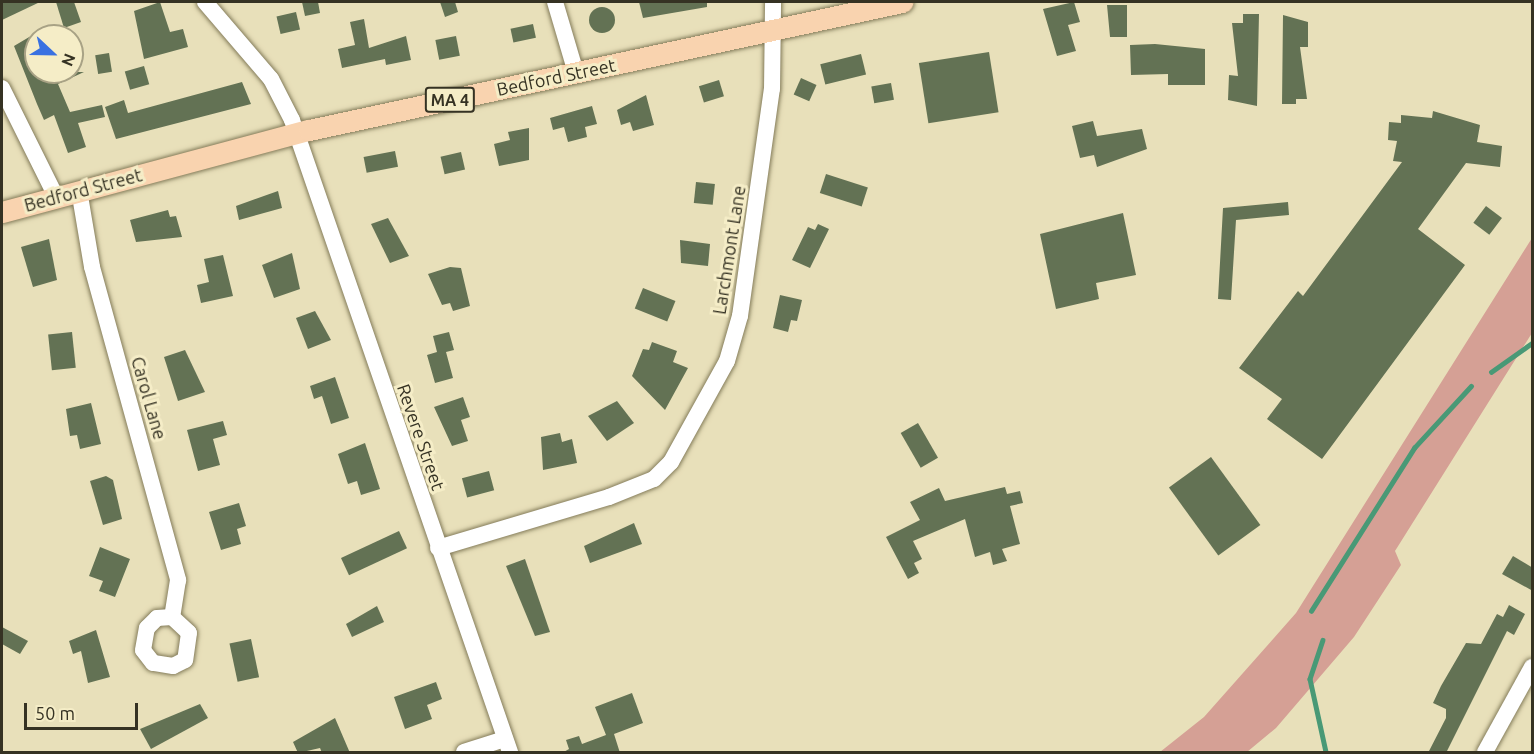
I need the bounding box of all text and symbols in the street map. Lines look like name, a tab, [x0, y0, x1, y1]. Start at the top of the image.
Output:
north arrow	[24, 24, 84, 84]
text: N	[58, 51, 79, 69]
street label: Bedford Street	[495, 54, 617, 100]
road number: MA 4	[424, 87, 476, 113]
street label: Bedford Street	[22, 164, 144, 216]
street label: Larchmont Lane	[708, 184, 750, 316]
street label: Carol Lane	[127, 354, 171, 442]
street label: Revere Street	[393, 381, 449, 493]
scale bar	[27, 691, 141, 729]
text: 50 m	[35, 703, 75, 723]

